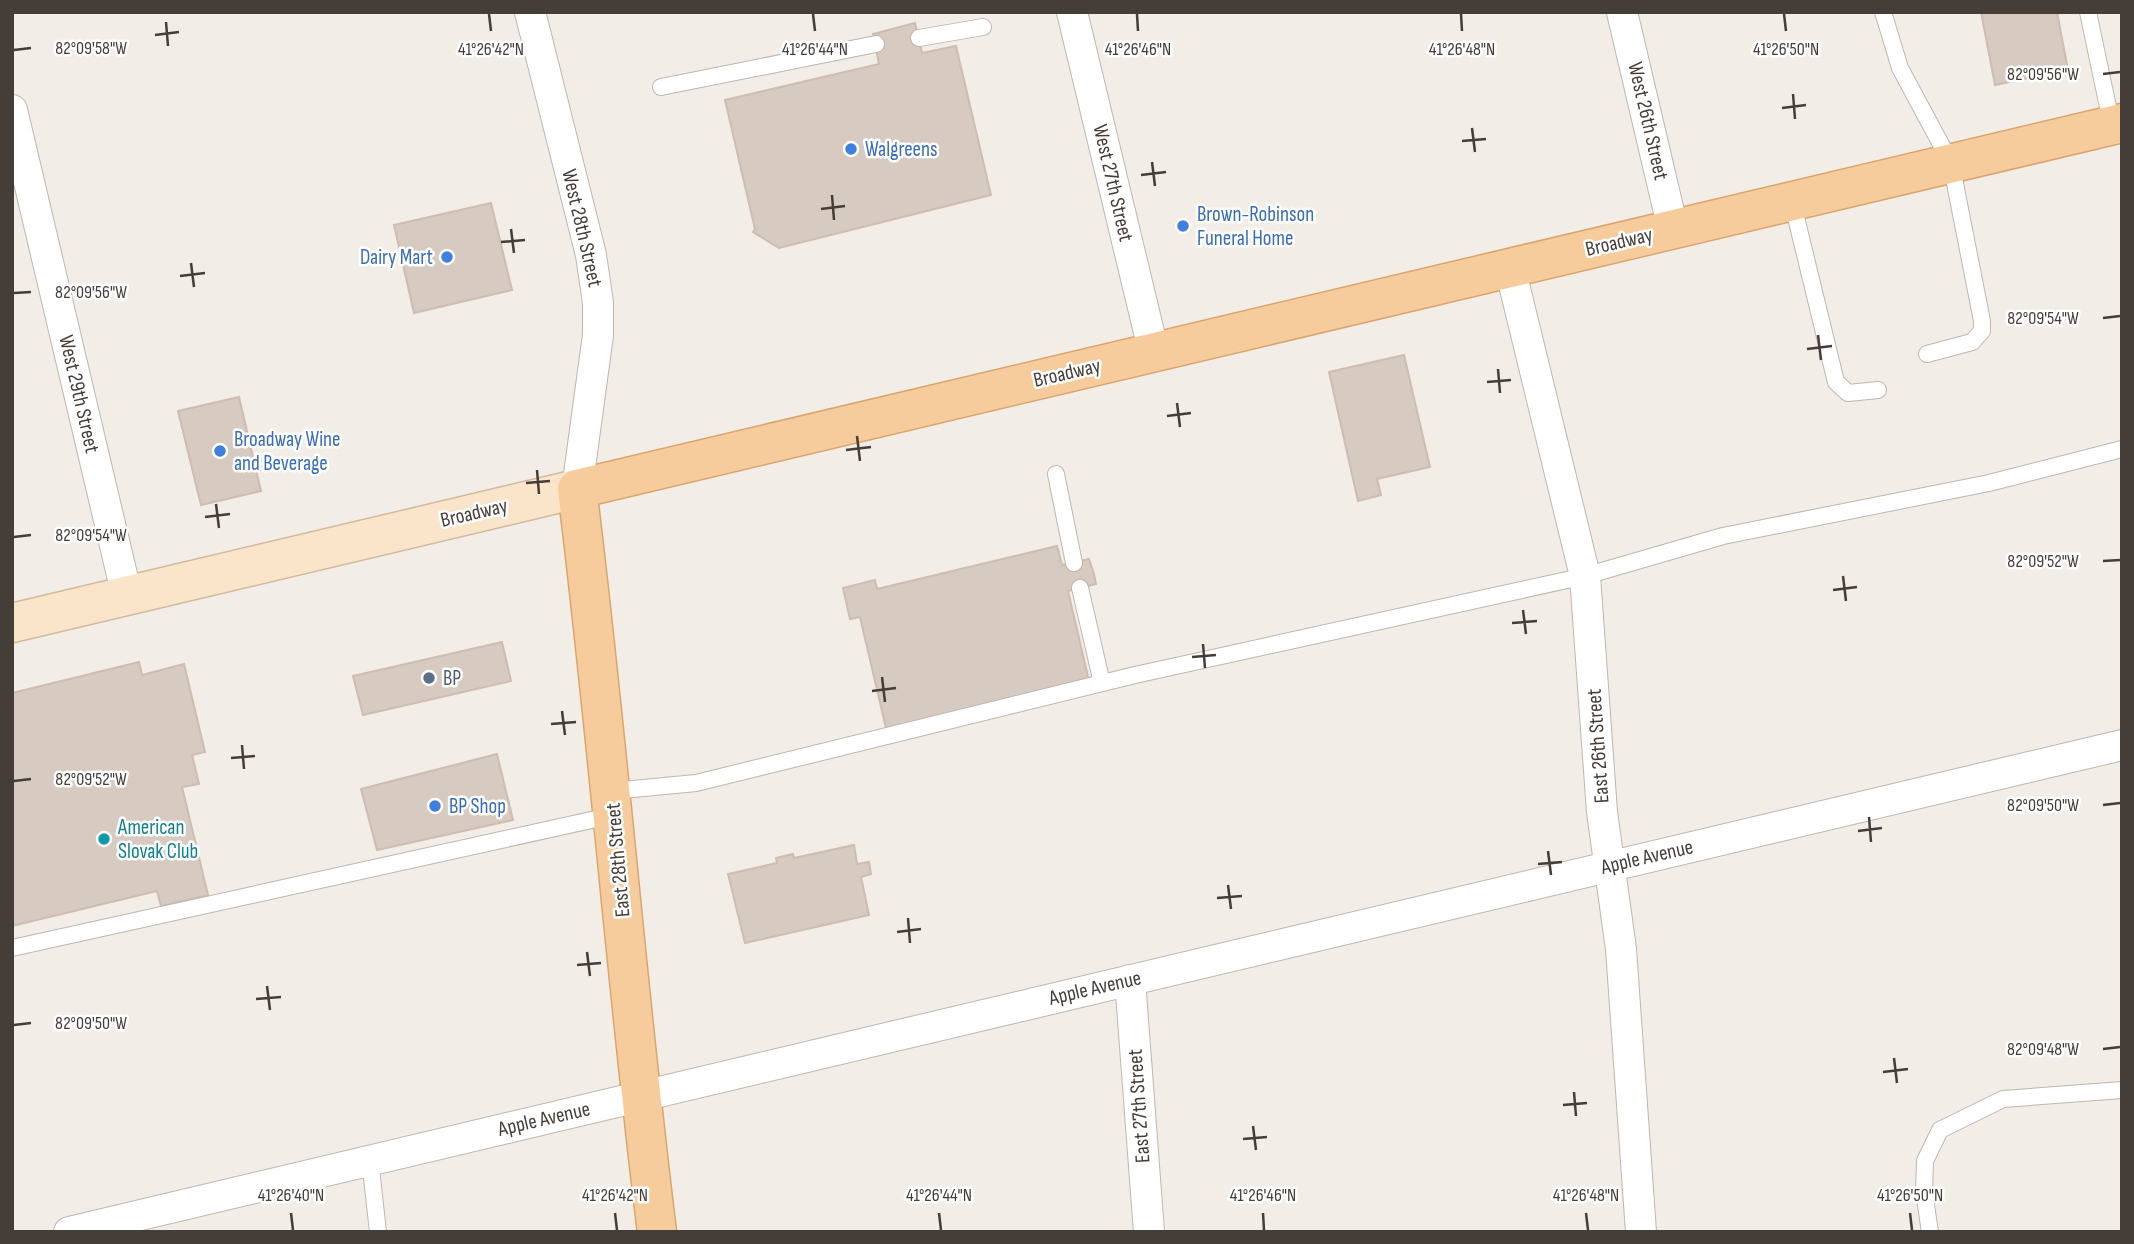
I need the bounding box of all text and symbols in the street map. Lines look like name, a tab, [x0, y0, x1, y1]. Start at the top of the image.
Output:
text: 82°09'58"W	[55, 38, 127, 59]
text: 41°26'42"N	[458, 39, 524, 60]
text: 41°26'44"N	[782, 39, 848, 60]
text: 41°26'46"N	[1105, 39, 1171, 60]
text: 41°26'48"N	[1429, 39, 1495, 60]
text: 41°26'50"N	[1753, 39, 1819, 60]
street label: West 26th Street	[1622, 60, 1674, 182]
text: 82°09'56"W	[2007, 64, 2079, 85]
street label: West 27th Street	[1087, 122, 1139, 244]
place label: Walgreens	[865, 137, 938, 162]
marker: Walgreens	[843, 141, 859, 157]
street label: West 28th Street	[556, 167, 608, 289]
place label: Brown-Robinson Funeral Home	[1197, 202, 1314, 251]
marker: Brown-Robinson Funeral Home	[1175, 218, 1191, 234]
street label: Broadway	[1583, 222, 1655, 262]
place label: Dairy Mart	[360, 245, 433, 270]
marker: Dairy Mart	[439, 249, 455, 265]
text: 82°09'56"W	[55, 282, 127, 303]
text: 82°09'54"W	[2007, 308, 2079, 329]
street label: West 29th Street	[53, 333, 105, 455]
street label: Broadway	[1031, 353, 1103, 393]
place label: Broadway Wine and Beverage	[234, 427, 340, 476]
marker: Broadway Wine and Beverage	[212, 443, 228, 459]
street label: Broadway	[438, 493, 510, 533]
text: 82°09'54"W	[55, 525, 127, 546]
text: 82°09'52"W	[2007, 551, 2079, 572]
place label: BP	[443, 666, 461, 691]
marker: BP	[421, 670, 437, 686]
street label: East 26th Street	[1582, 688, 1614, 804]
text: 82°09'52"W	[55, 769, 127, 790]
place label: BP Shop	[449, 794, 506, 819]
text: 82°09'50"W	[2007, 795, 2079, 816]
marker: BP Shop	[427, 798, 443, 814]
street label: East 28th Street	[601, 802, 635, 918]
place label: American Slovak Club	[117, 815, 198, 864]
marker: American Slovak Club	[96, 831, 112, 847]
street label: Apple Avenue	[1598, 834, 1696, 880]
street label: Apple Avenue	[1046, 965, 1144, 1011]
text: 82°09'50"W	[55, 1013, 127, 1034]
text: 82°09'48"W	[2007, 1039, 2079, 1060]
street label: East 27th Street	[1123, 1048, 1155, 1164]
street label: Apple Avenue	[495, 1096, 593, 1142]
text: 41°26'40"N	[258, 1185, 324, 1206]
text: 41°26'42"N	[582, 1185, 648, 1206]
text: 41°26'44"N	[906, 1185, 972, 1206]
text: 41°26'46"N	[1230, 1185, 1296, 1206]
text: 41°26'48"N	[1553, 1185, 1619, 1206]
text: 41°26'50"N	[1877, 1185, 1943, 1206]

